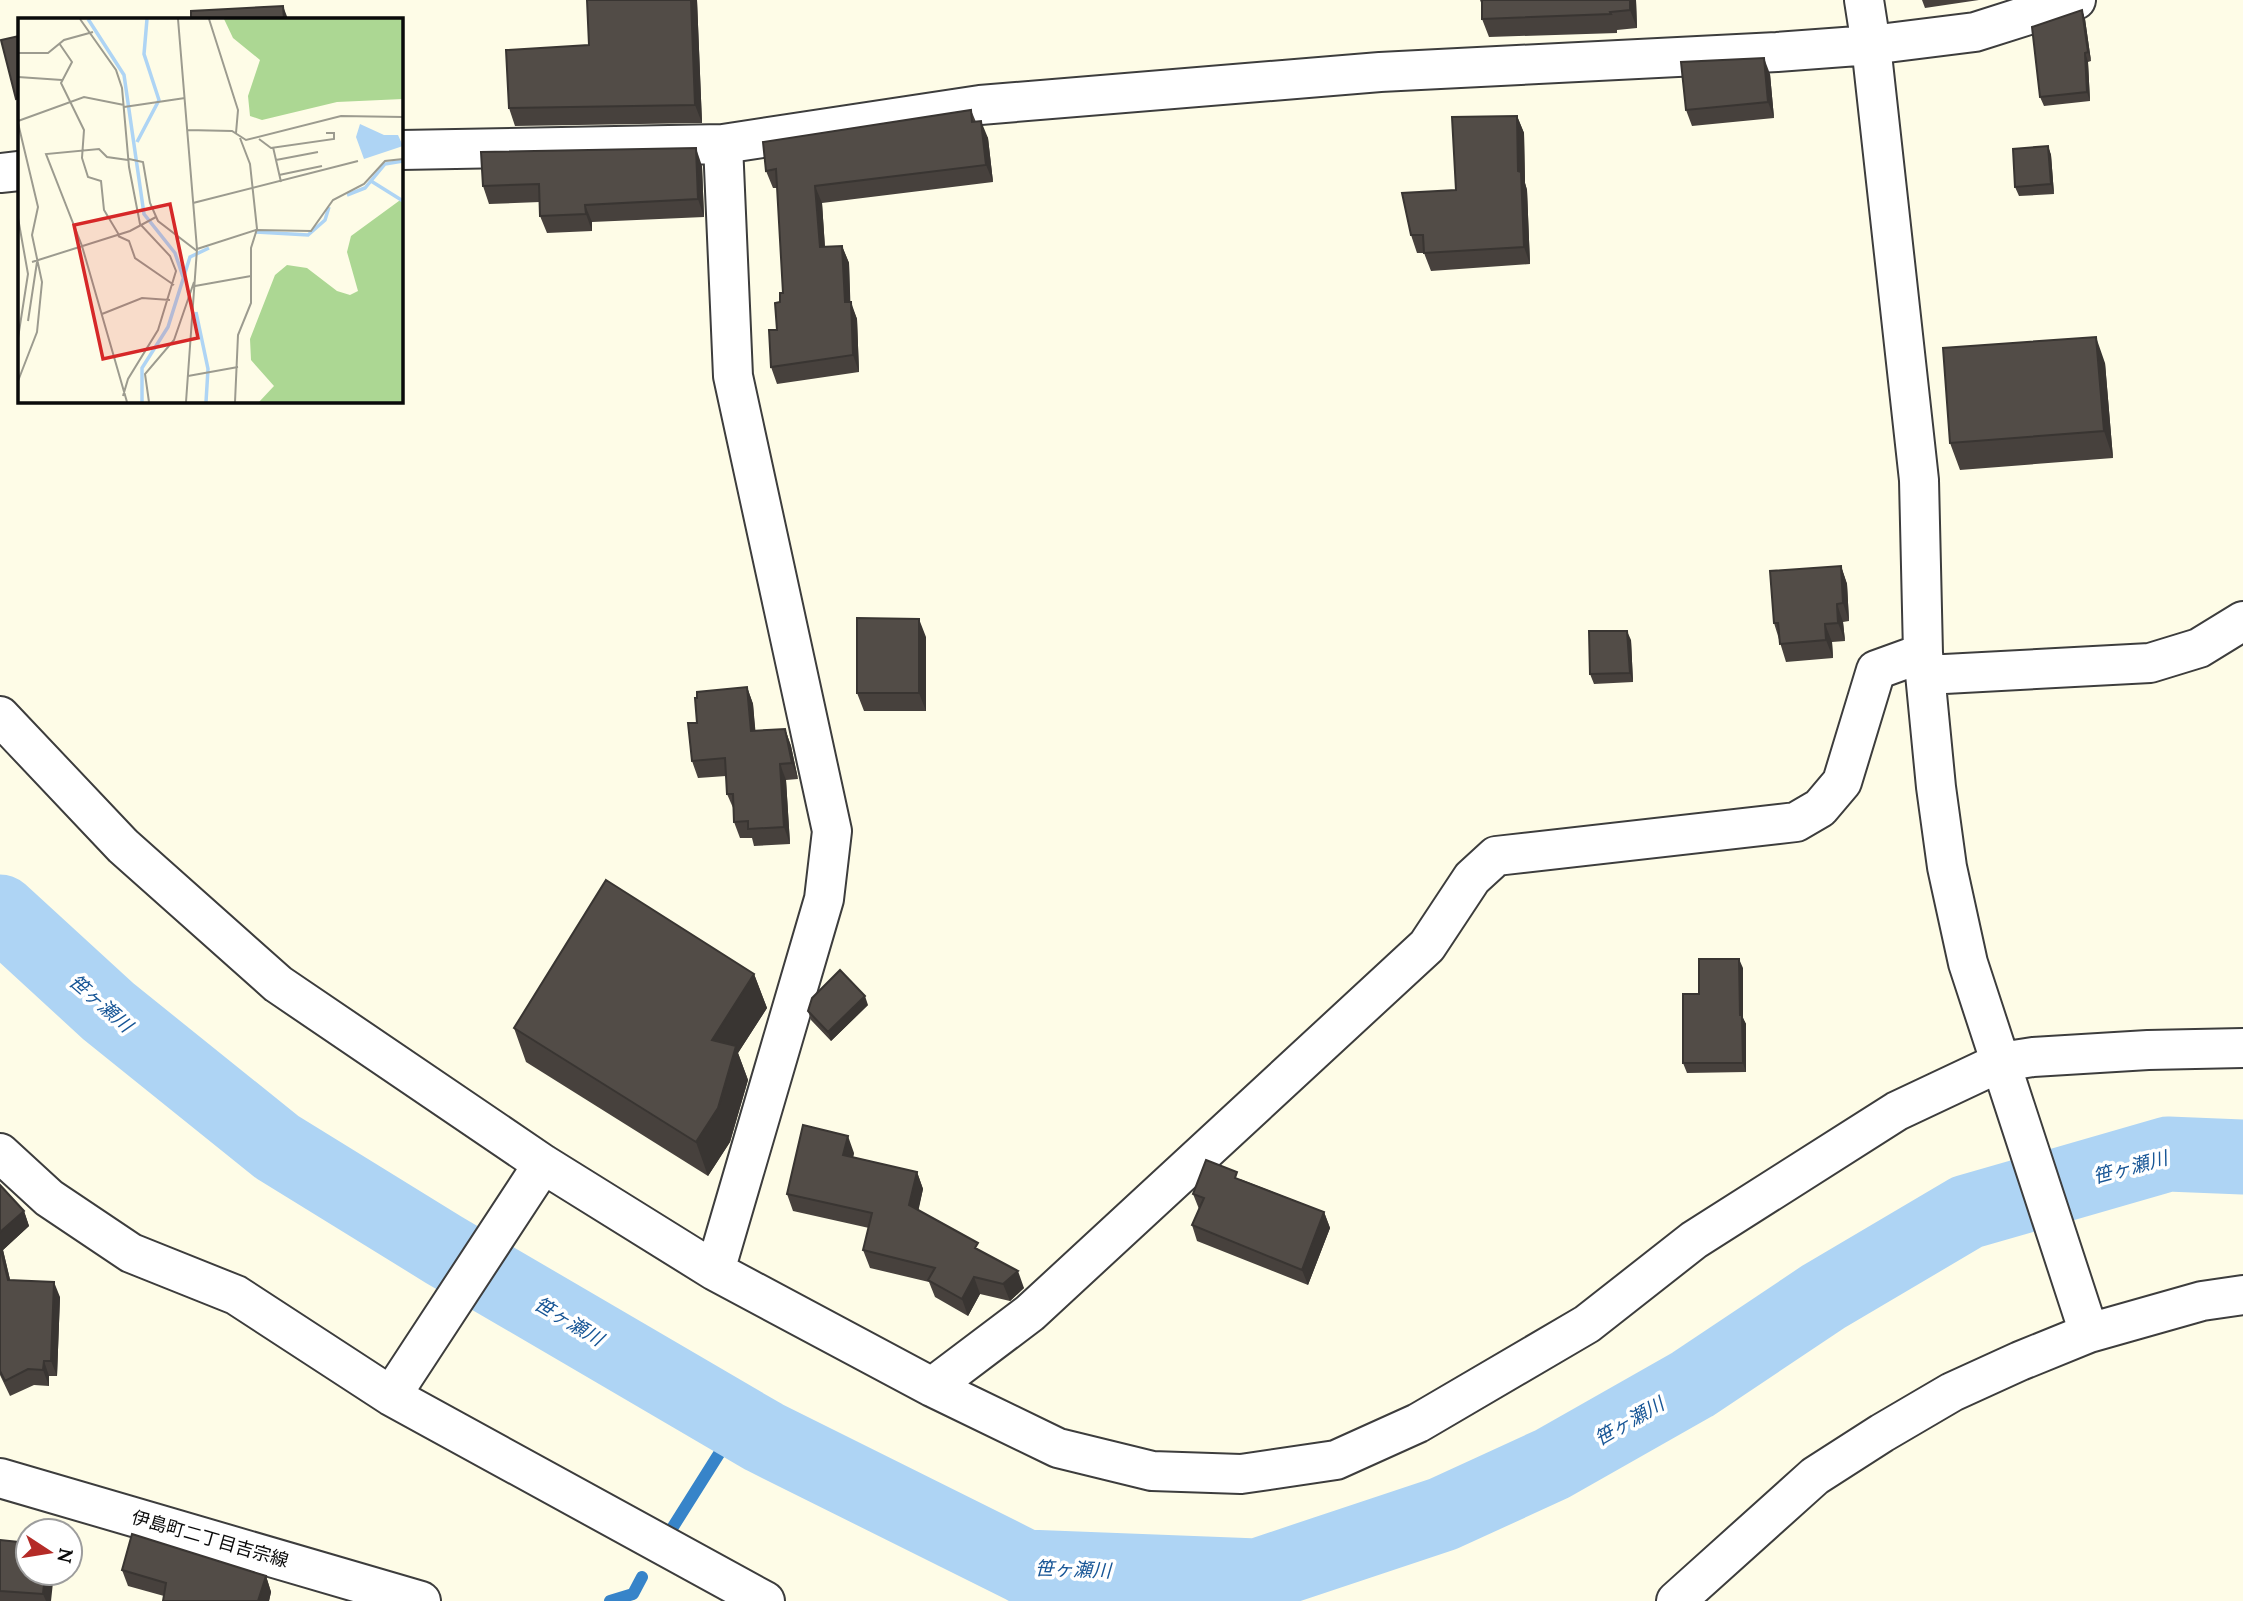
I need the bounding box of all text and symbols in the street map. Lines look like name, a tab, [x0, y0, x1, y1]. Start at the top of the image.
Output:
inset map	[18, 18, 402, 402]
water label: 笹ヶ瀬川	[64, 969, 139, 1038]
water label: 笹ヶ瀬川	[2090, 1145, 2172, 1188]
water label: 笹ヶ瀬川	[530, 1291, 609, 1352]
water label: 笹ヶ瀬川	[1590, 1391, 1670, 1450]
street label: 伊島町二丁目吉宗線	[129, 1505, 291, 1572]
north arrow	[14, 1517, 84, 1587]
text: N	[52, 1546, 79, 1566]
water label: 笹ヶ瀬川	[1035, 1556, 1113, 1582]

